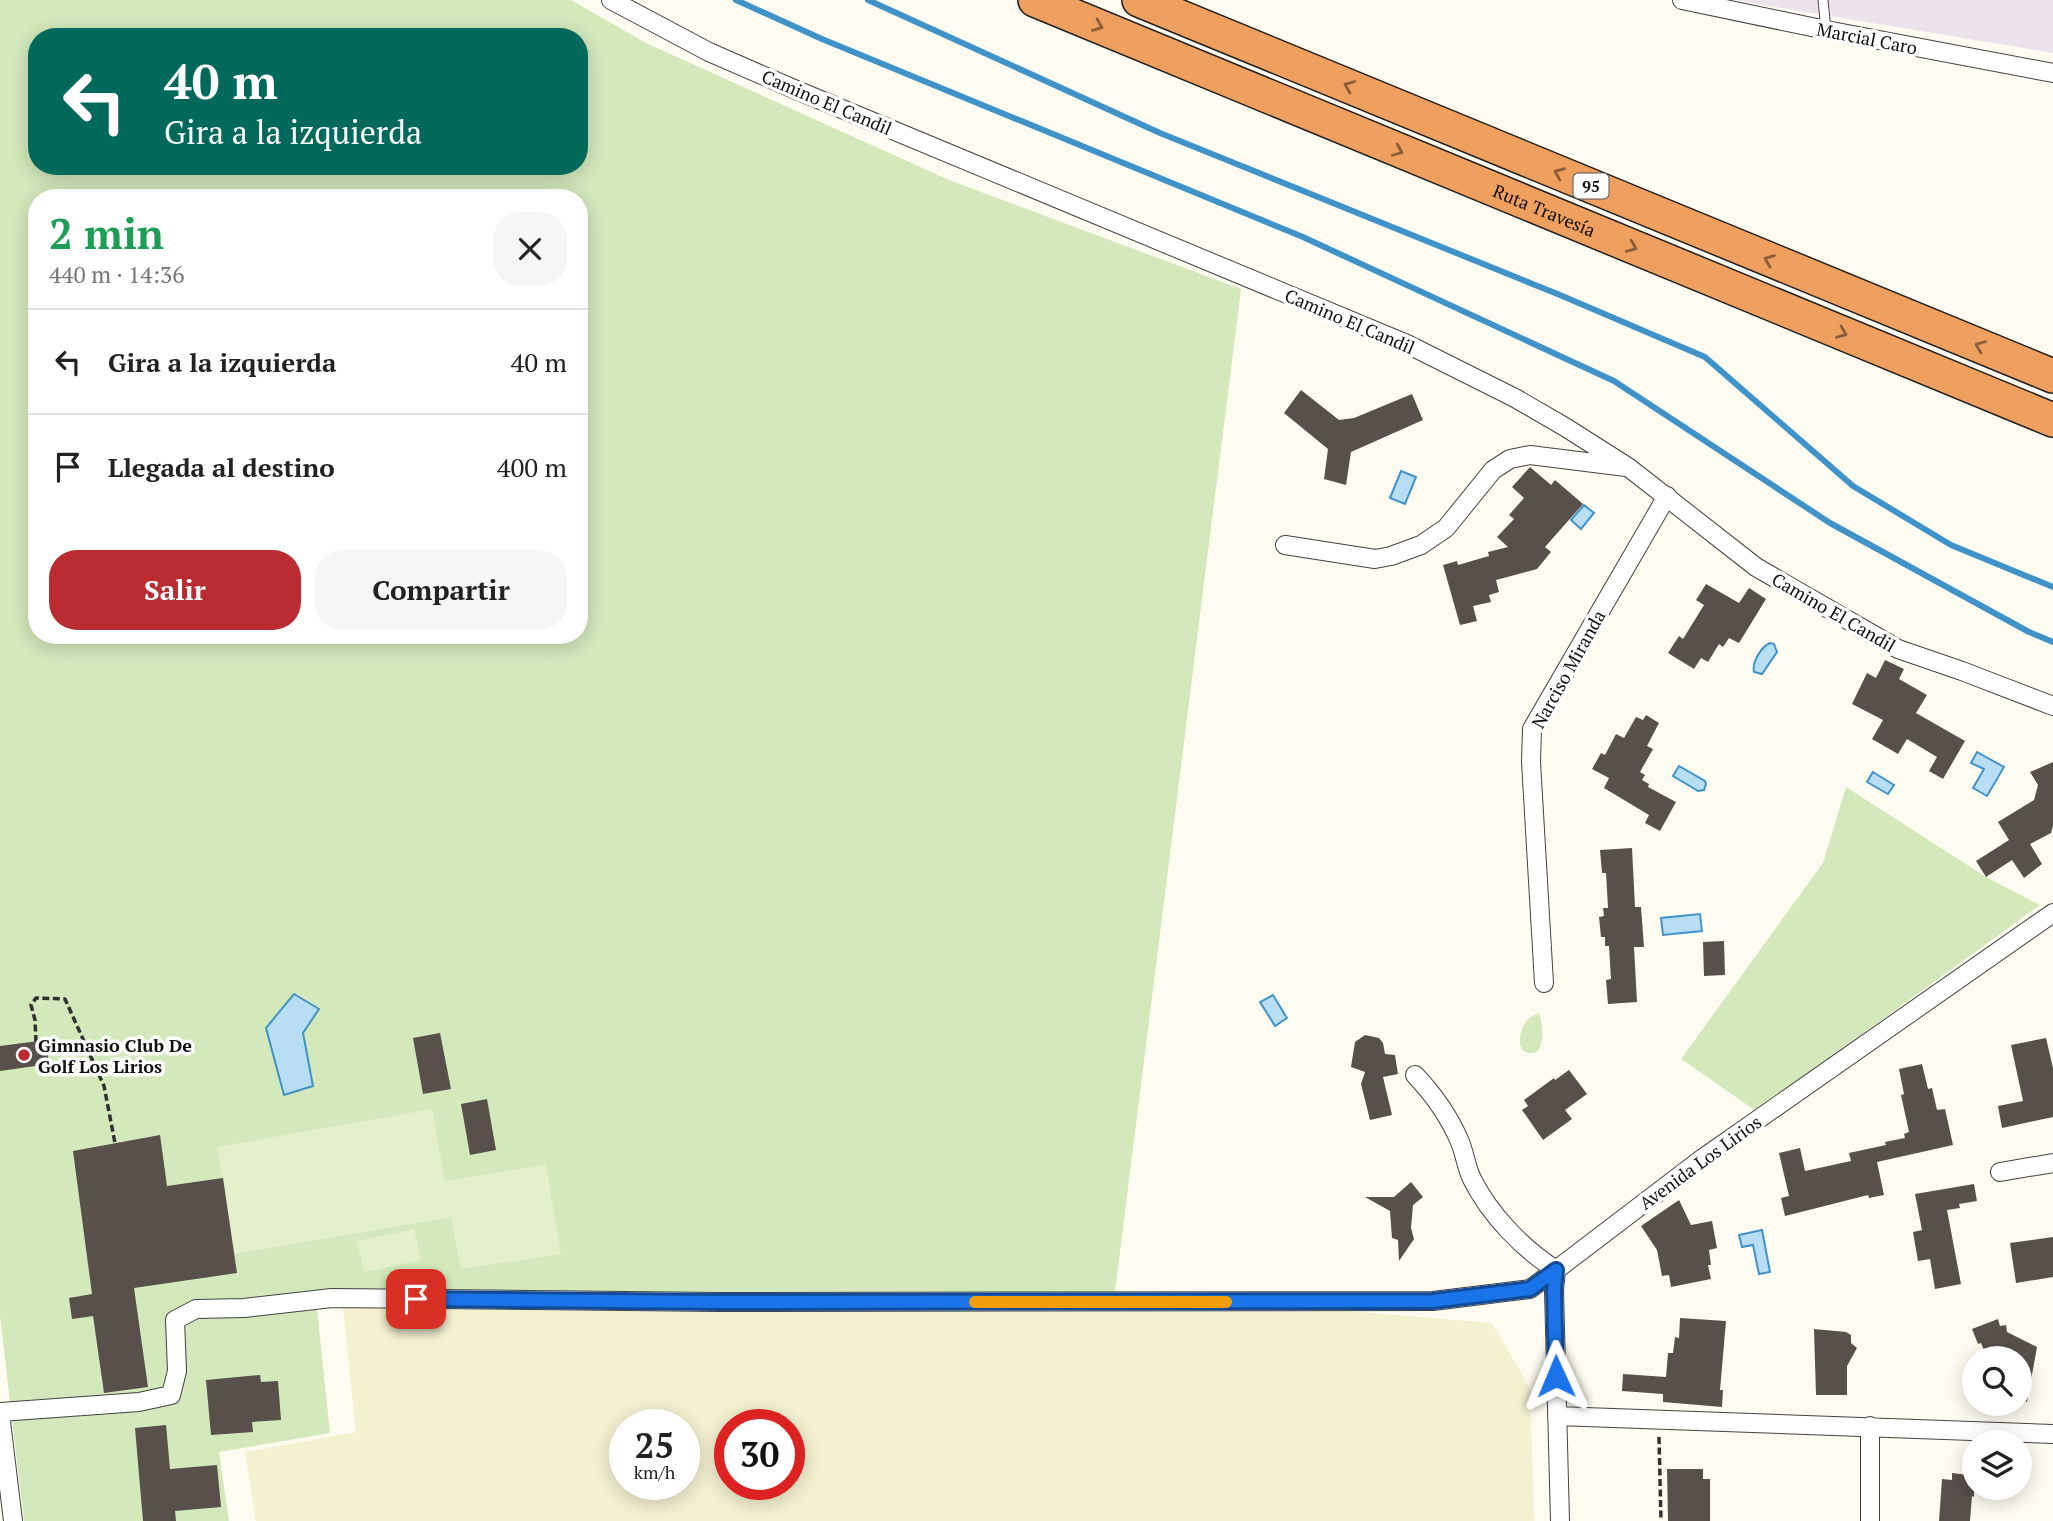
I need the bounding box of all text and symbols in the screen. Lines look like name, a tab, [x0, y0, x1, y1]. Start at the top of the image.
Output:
street label: Marcial Caro	[1815, 17, 1919, 60]
one-way arrow	[1090, 18, 1103, 32]
text: 40 m	[164, 48, 278, 113]
icon: left	[49, 56, 140, 147]
street label: Camino El Candil	[758, 64, 896, 140]
one-way arrow	[1343, 81, 1355, 95]
text: Gira a la izquierda	[164, 111, 422, 153]
one-way arrow	[1392, 142, 1404, 156]
one-way arrow	[1554, 167, 1566, 181]
road number: 95	[1574, 174, 1608, 198]
street label: Ruta Travesía	[1489, 178, 1599, 242]
text: 2 min	[49, 205, 164, 261]
button: close	[493, 212, 567, 286]
one-way arrow	[1624, 239, 1637, 253]
one-way arrow	[1764, 254, 1776, 268]
text: 440 m · 14:36	[49, 259, 184, 290]
street label: Camino El Candil	[1281, 283, 1419, 359]
one-way arrow	[1835, 325, 1847, 339]
one-way arrow	[1974, 340, 1987, 354]
icon: left	[49, 343, 87, 381]
text: Gira a la izquierda	[108, 345, 336, 379]
text: 40 m	[511, 345, 567, 379]
icon: arrive	[49, 448, 87, 486]
text: Llegada al destino	[108, 450, 335, 484]
text: 400 m	[497, 450, 567, 484]
button: Salir	[49, 550, 301, 630]
button: Compartir	[315, 550, 567, 630]
street label: Camino El Candil	[1768, 567, 1900, 657]
street label: Narciso Miranda	[1526, 605, 1610, 733]
place label: Gimnasio Club De Golf Los Lirios	[38, 1033, 192, 1078]
marker: Gimnasio Club De Golf Los Lirios	[16, 1047, 32, 1063]
street label: Avenida Los Lirios	[1634, 1109, 1766, 1215]
pin	[386, 1269, 446, 1329]
icon: arrive	[397, 1280, 435, 1318]
position arrow	[1519, 1339, 1593, 1413]
map controls	[1962, 1346, 2032, 1500]
button: search	[1962, 1346, 2032, 1416]
speed limit sign: 30	[714, 1409, 805, 1500]
text: 25	[635, 1422, 674, 1468]
button: layers	[1962, 1430, 2032, 1500]
text: km/h	[634, 1460, 675, 1484]

